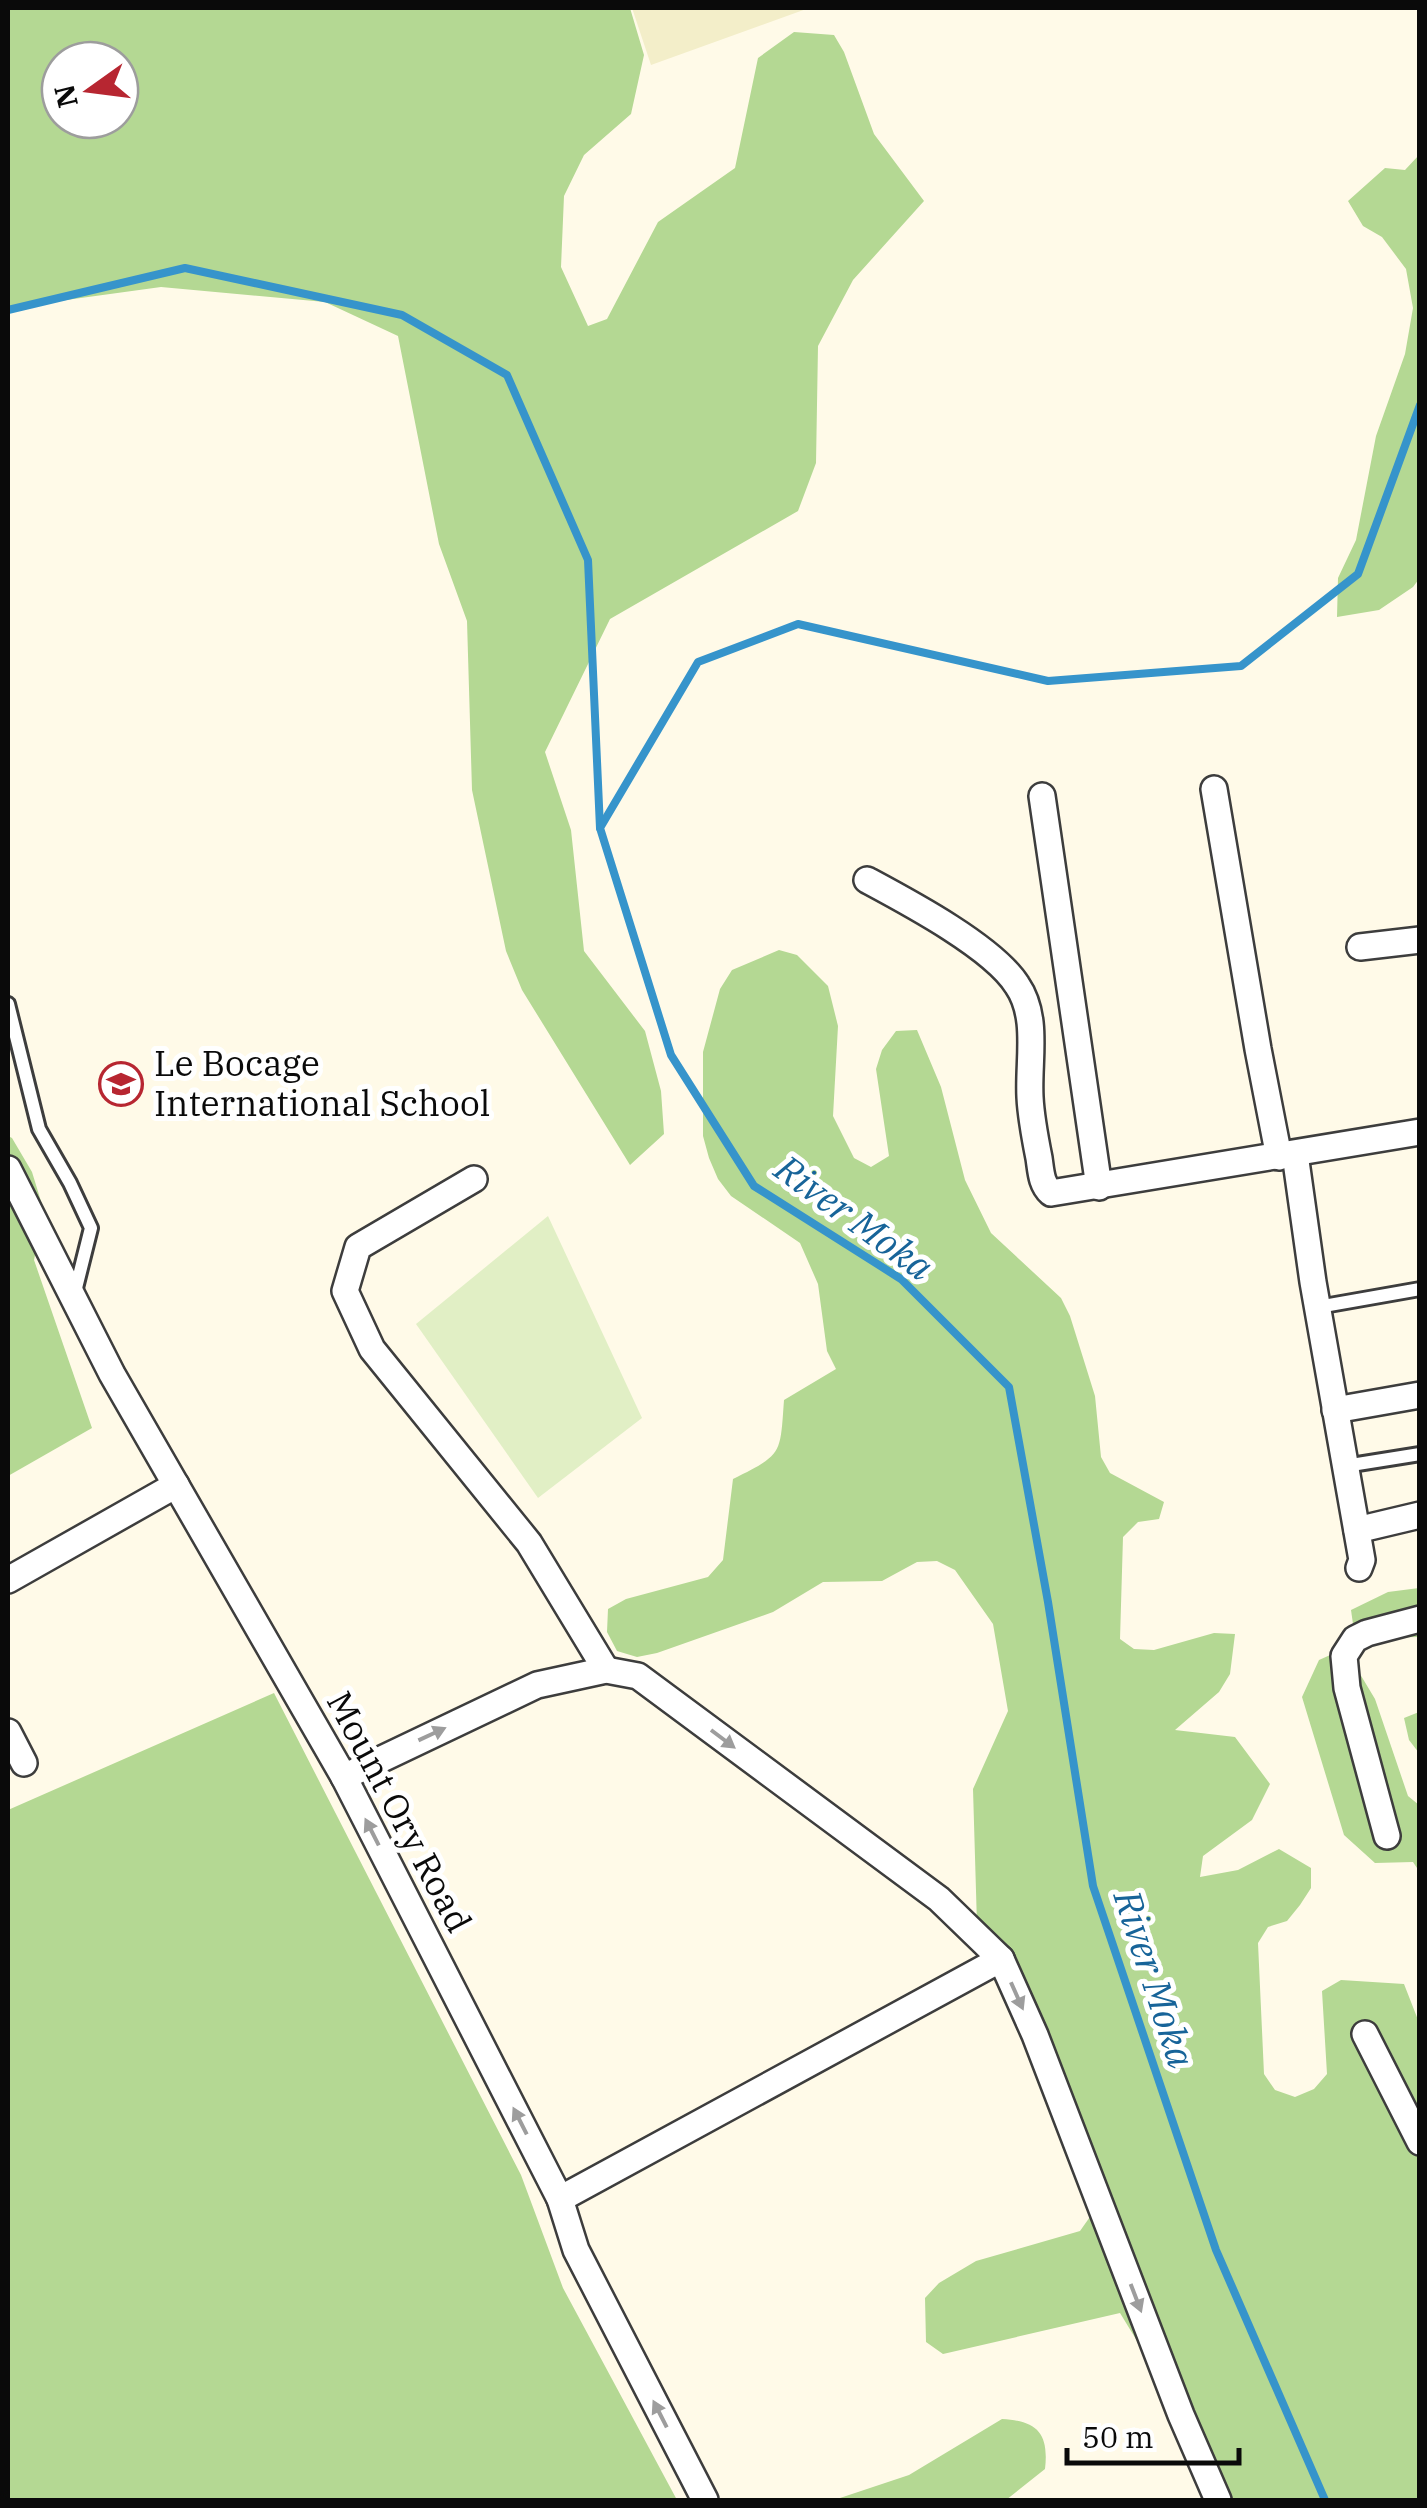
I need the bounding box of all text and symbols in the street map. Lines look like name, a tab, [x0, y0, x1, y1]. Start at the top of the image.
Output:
north arrow	[40, 40, 140, 140]
text: N	[45, 81, 86, 111]
place label: Le Bocage International School	[154, 1040, 490, 1126]
school or university icon: Le Bocage International School	[98, 1061, 144, 1107]
water label: River Moka	[765, 1142, 944, 1291]
street label: Mount Ory Road	[317, 1683, 483, 1940]
one-way arrow	[418, 1725, 447, 1742]
one-way arrow	[710, 1729, 736, 1749]
one-way arrow	[364, 1817, 381, 1846]
water label: River Moka	[1103, 1883, 1207, 2074]
one-way arrow	[1009, 1981, 1025, 2011]
one-way arrow	[512, 2107, 529, 2136]
one-way arrow	[1129, 2284, 1144, 2314]
one-way arrow	[652, 2399, 669, 2428]
scale bar	[1067, 2403, 1240, 2465]
text: 50 m	[1082, 2417, 1154, 2456]

